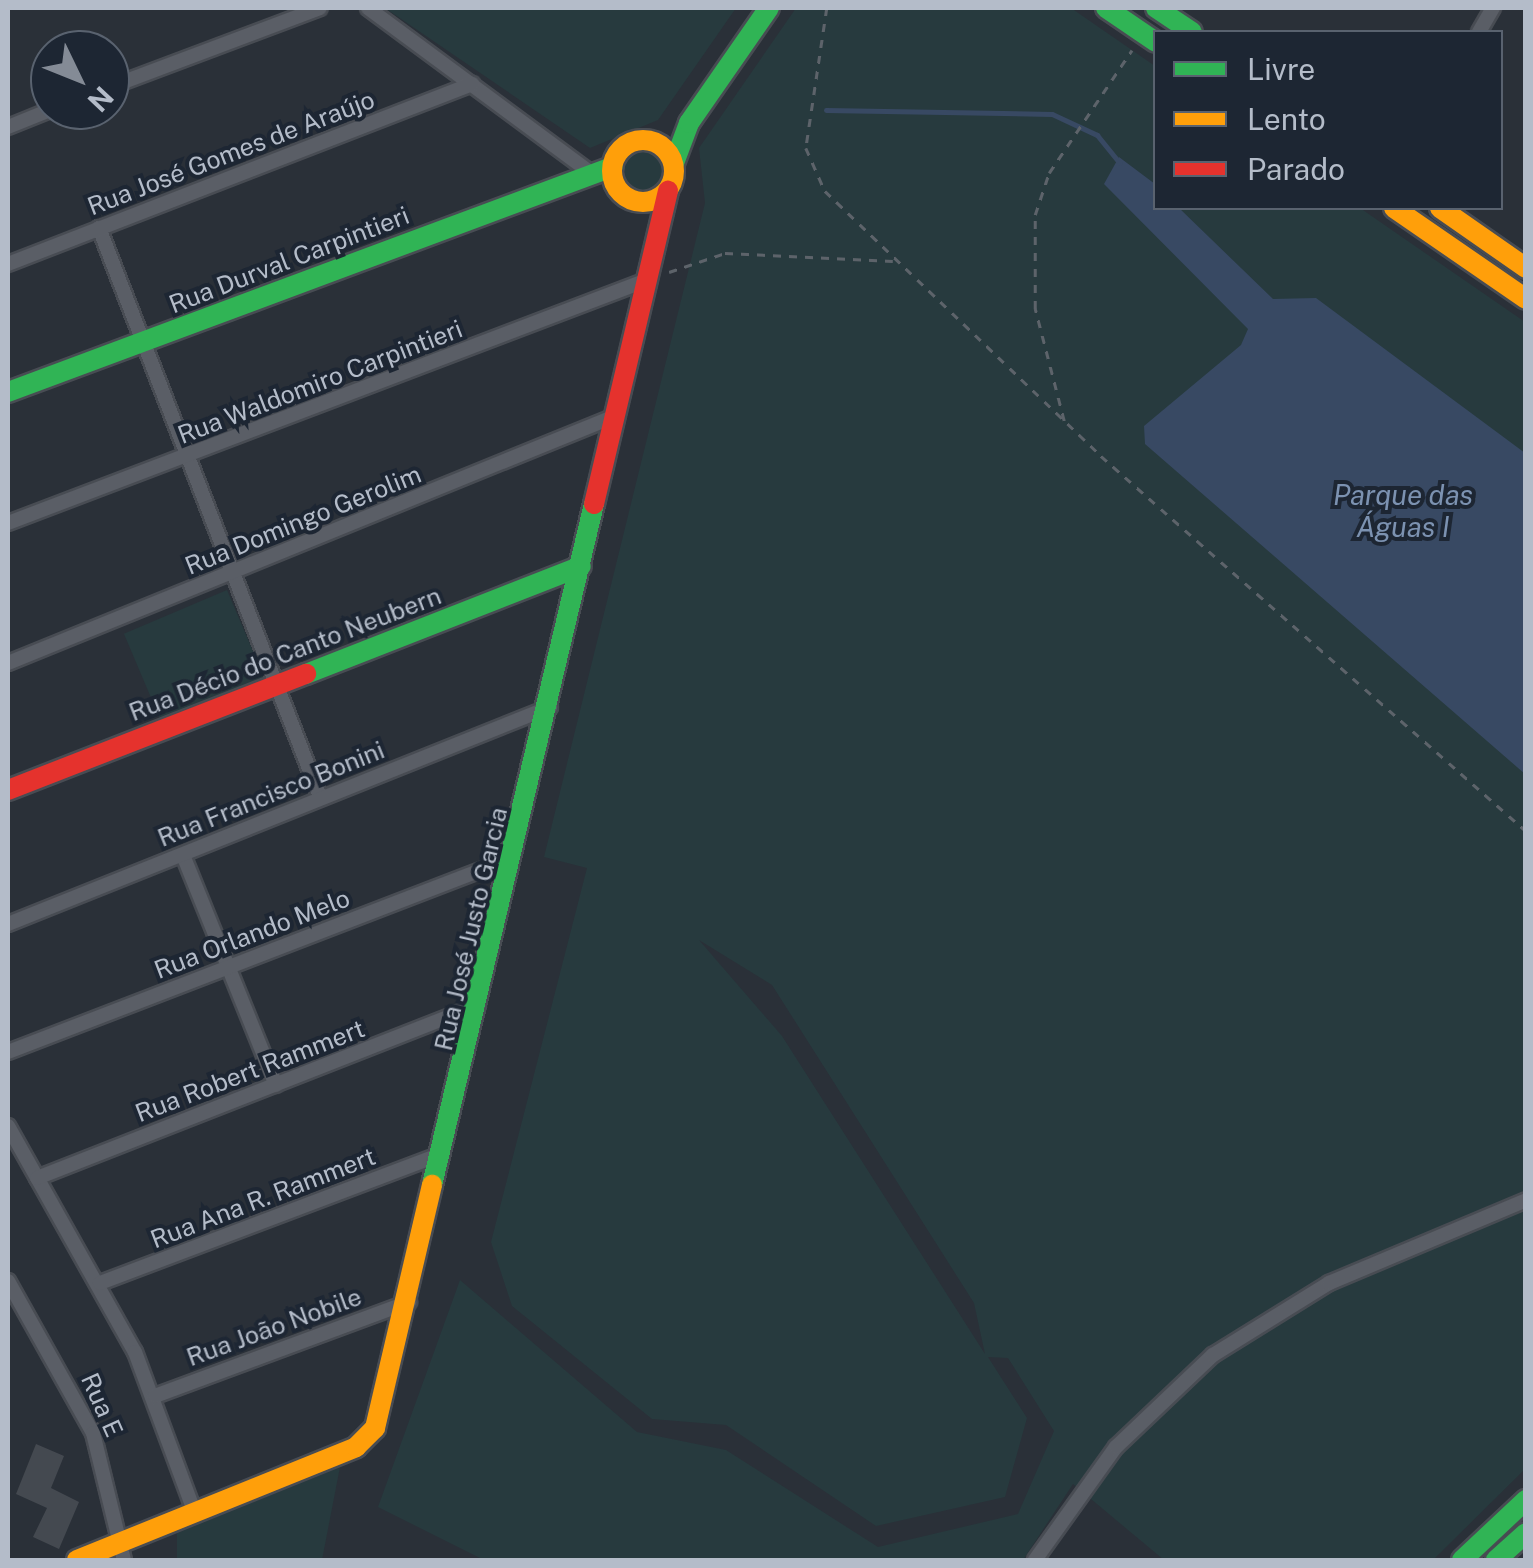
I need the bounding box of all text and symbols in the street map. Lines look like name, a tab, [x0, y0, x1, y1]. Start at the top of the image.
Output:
north arrow	[30, 30, 130, 130]
legend	[1153, 30, 1503, 210]
text: Livre	[1247, 51, 1315, 87]
text: N	[81, 80, 120, 119]
street label: Rua José Gomes de Araújo	[83, 84, 379, 222]
text: Lento	[1247, 101, 1326, 137]
text: Parado	[1247, 151, 1345, 187]
street label: Rua Durval Carpintieri	[165, 200, 413, 320]
street label: Rua Waldomiro Carpintieri	[173, 314, 467, 450]
street label: Rua Domingo Gerolim	[181, 459, 425, 581]
water label: Parque das Águas I	[1333, 478, 1473, 544]
street label: Rua Décio do Canto Neubern	[124, 580, 446, 728]
street label: Rua Francisco Bonini	[153, 735, 389, 853]
street label: Rua José Justo Garcia	[428, 804, 514, 1054]
street label: Rua Orlando Melo	[150, 883, 354, 985]
street label: Rua Robert Rammert	[131, 1013, 369, 1129]
street label: Rua Ana R. Rammert	[146, 1141, 380, 1255]
street label: Rua João Nobile	[182, 1281, 366, 1373]
street label: Rua E	[75, 1368, 129, 1442]

